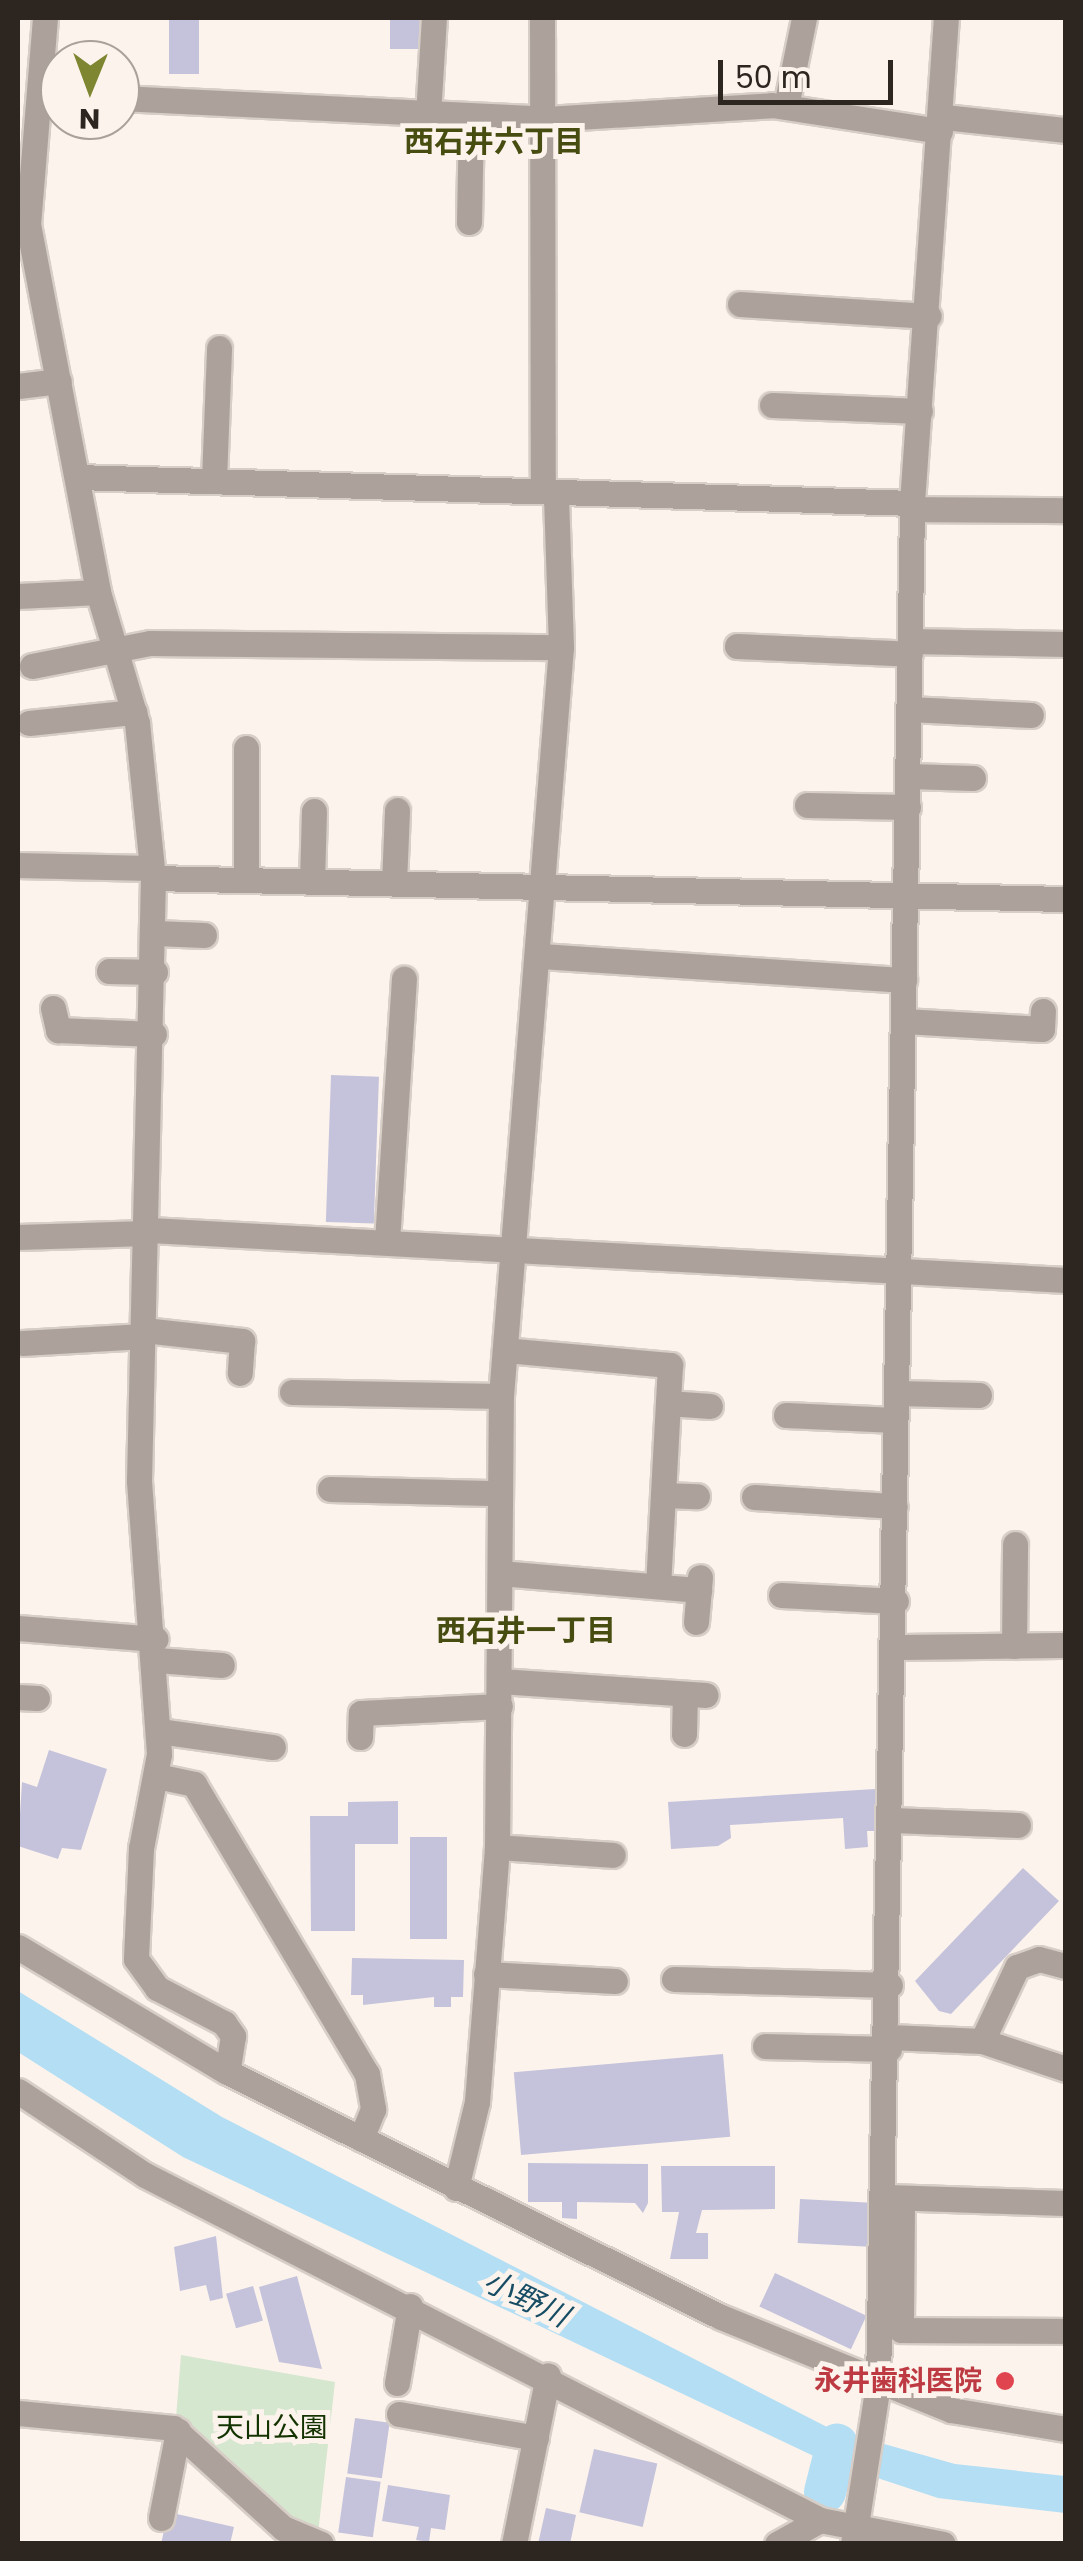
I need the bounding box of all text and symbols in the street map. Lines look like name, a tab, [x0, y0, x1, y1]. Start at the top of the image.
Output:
north arrow	[40, 40, 140, 140]
scale bar	[723, 40, 898, 102]
text: 50 m	[735, 56, 812, 99]
text: N	[79, 99, 100, 138]
district label: 西石井六丁目	[404, 124, 584, 160]
district label: 西石井一丁目	[436, 1613, 616, 1649]
water label: 小野川	[478, 2263, 574, 2335]
place label: 永井歯科医院	[814, 2364, 982, 2398]
marker: 永井歯科医院	[992, 2368, 1018, 2394]
park label: 天山公園	[216, 2411, 328, 2445]

